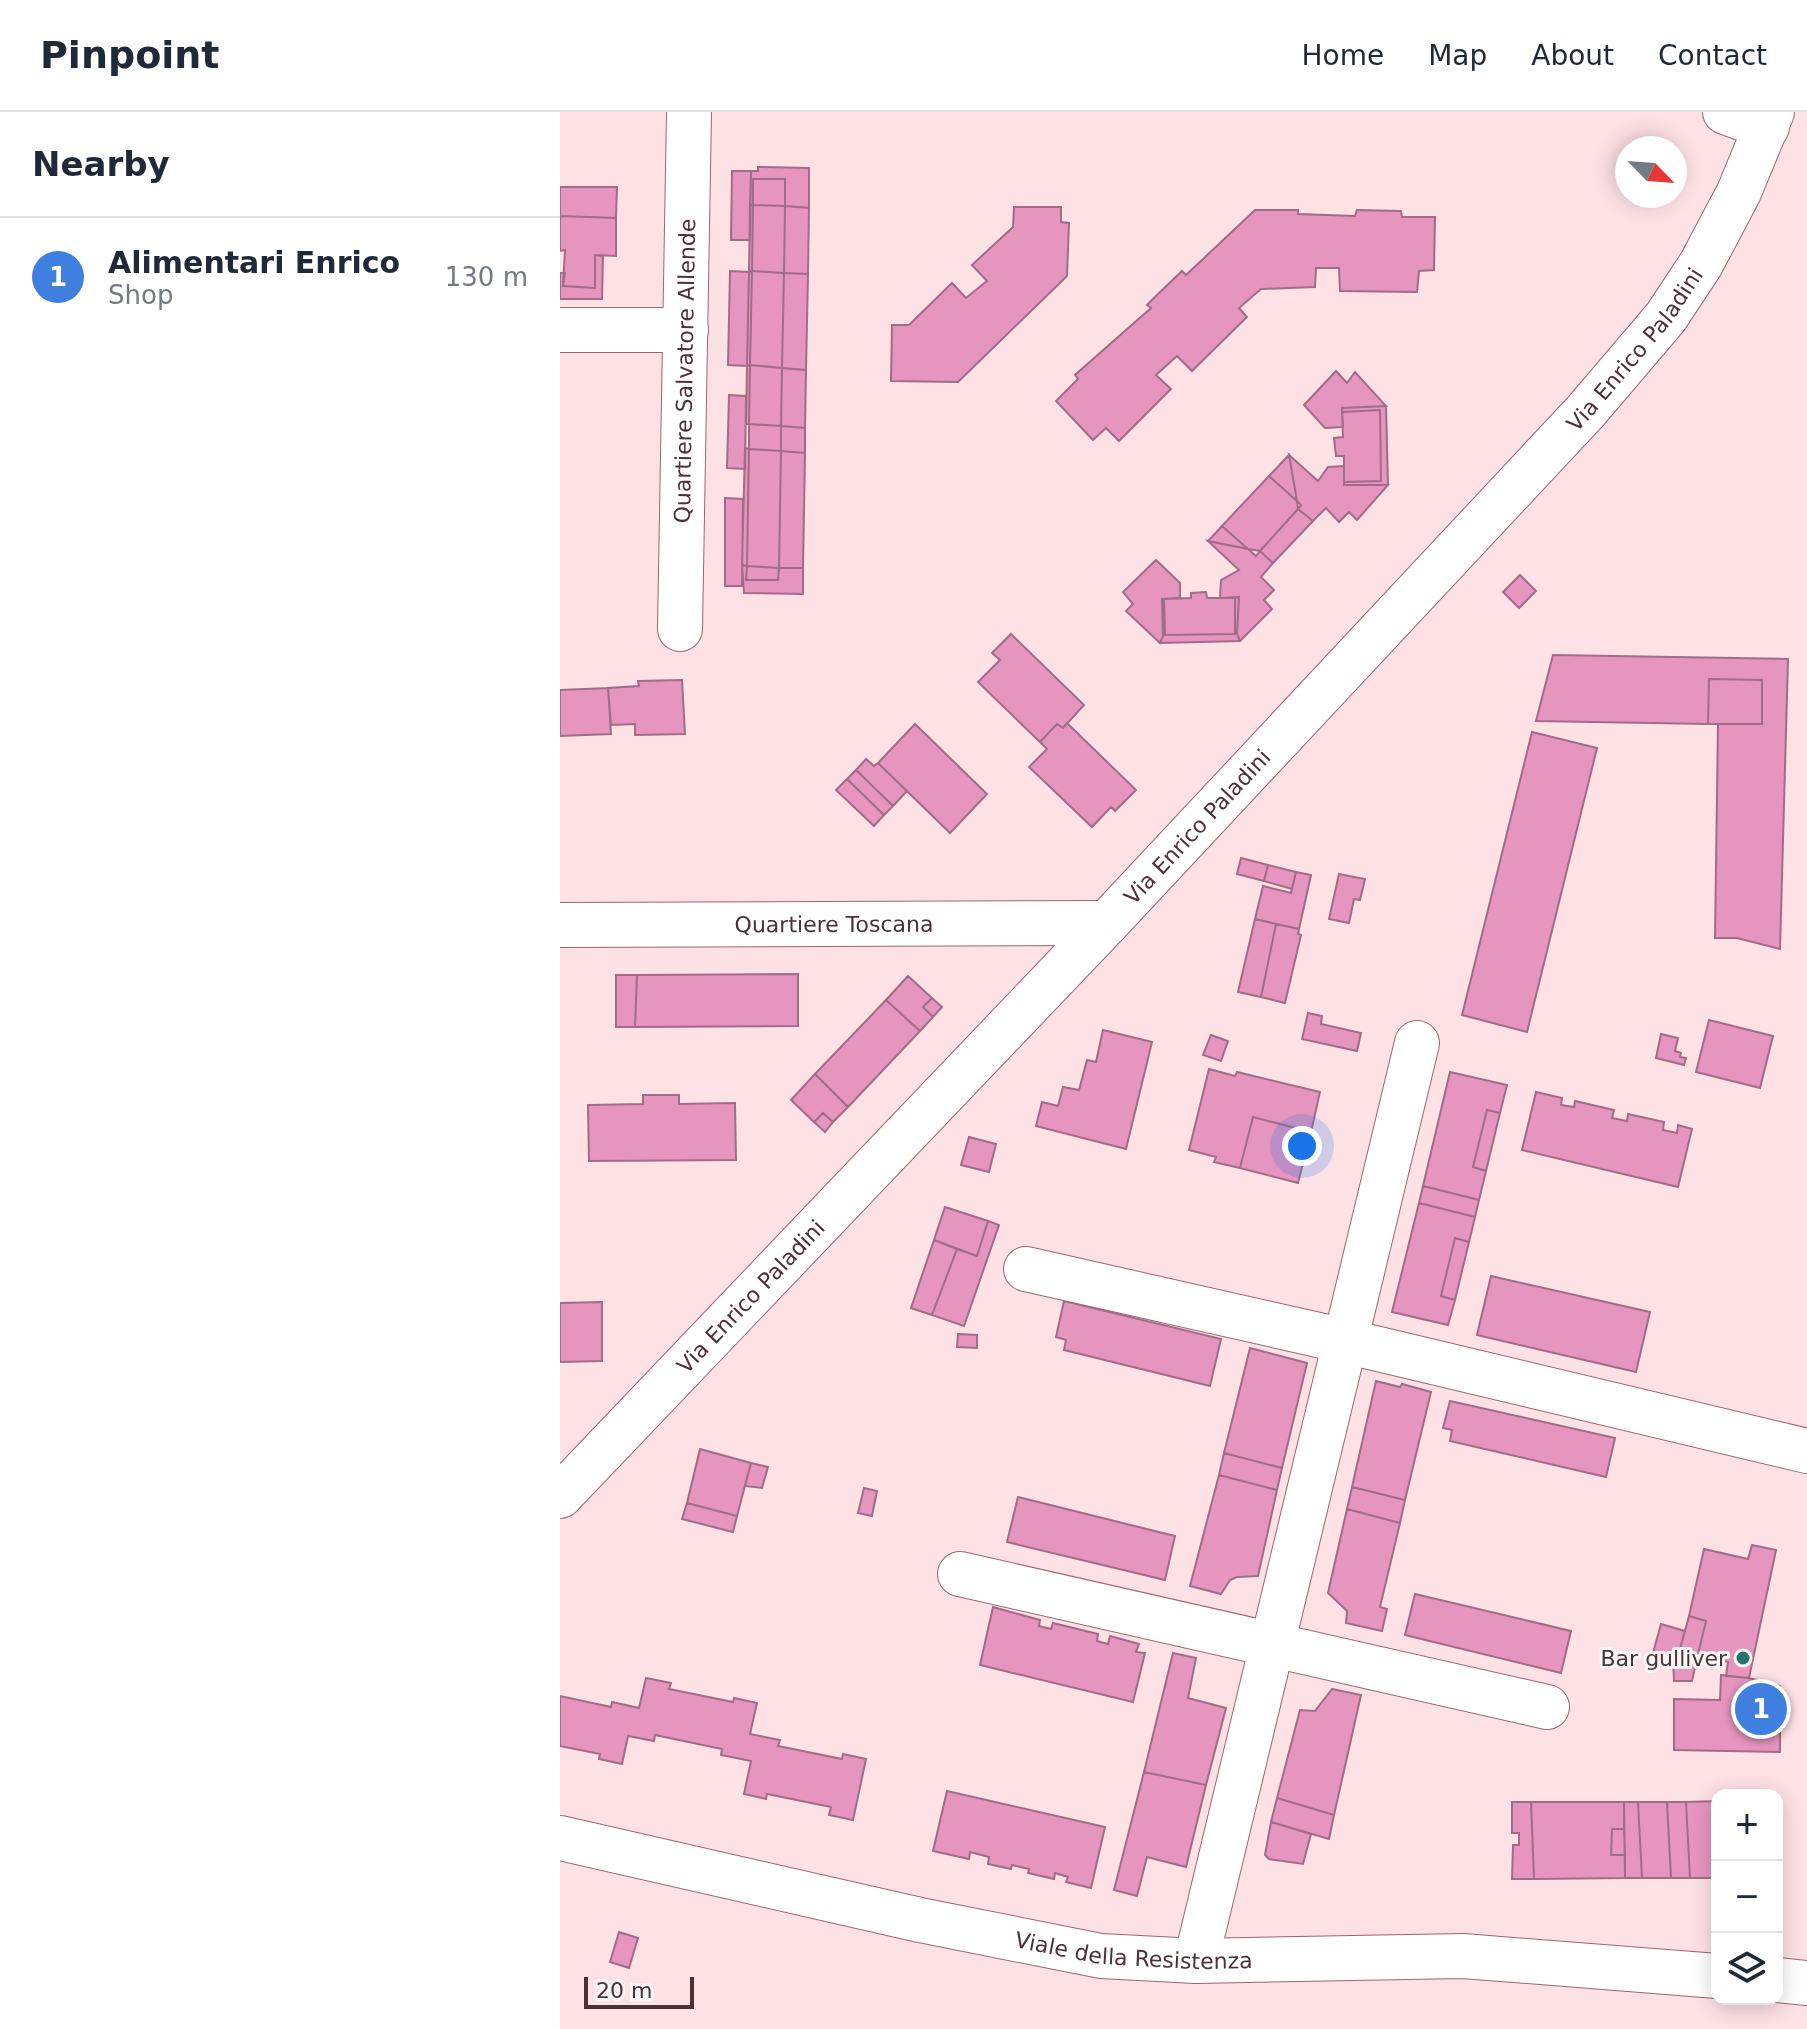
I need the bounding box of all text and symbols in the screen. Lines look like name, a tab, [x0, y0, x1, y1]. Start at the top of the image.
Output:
text: Pinpoint	[40, 33, 219, 77]
text: Home	[1301, 39, 1384, 72]
text: Map	[1428, 39, 1487, 72]
text: About	[1531, 39, 1614, 72]
text: Contact	[1658, 39, 1767, 72]
north arrow	[1615, 136, 1687, 208]
text: Nearby	[32, 144, 170, 184]
street label: Quartiere Salvatore Allende	[669, 218, 700, 524]
text: Alimentari Enrico	[108, 245, 400, 280]
text: 1	[49, 262, 67, 292]
text: 130 m	[445, 262, 528, 292]
street label: Via Enrico Paladini	[1562, 263, 1708, 436]
text: Shop	[108, 280, 173, 310]
street label: Via Enrico Paladini	[1119, 744, 1275, 909]
street label: Quartiere Toscana	[735, 911, 933, 937]
your location	[1282, 1126, 1322, 1166]
street label: Via Enrico Paladini	[672, 1215, 829, 1378]
place label: Bar gulliver	[1601, 1646, 1728, 1671]
marker: Bar gulliver	[1734, 1649, 1752, 1667]
pin: 1	[1735, 1679, 1787, 1739]
map controls	[1711, 1789, 1783, 2005]
button: +	[1711, 1789, 1783, 1861]
button: −	[1711, 1861, 1783, 1933]
street label: Viale della Resistenza	[1013, 1927, 1253, 1974]
button: layers	[1711, 1933, 1783, 2005]
scale bar	[584, 1973, 694, 2009]
text: 20 m	[596, 1978, 652, 2003]

